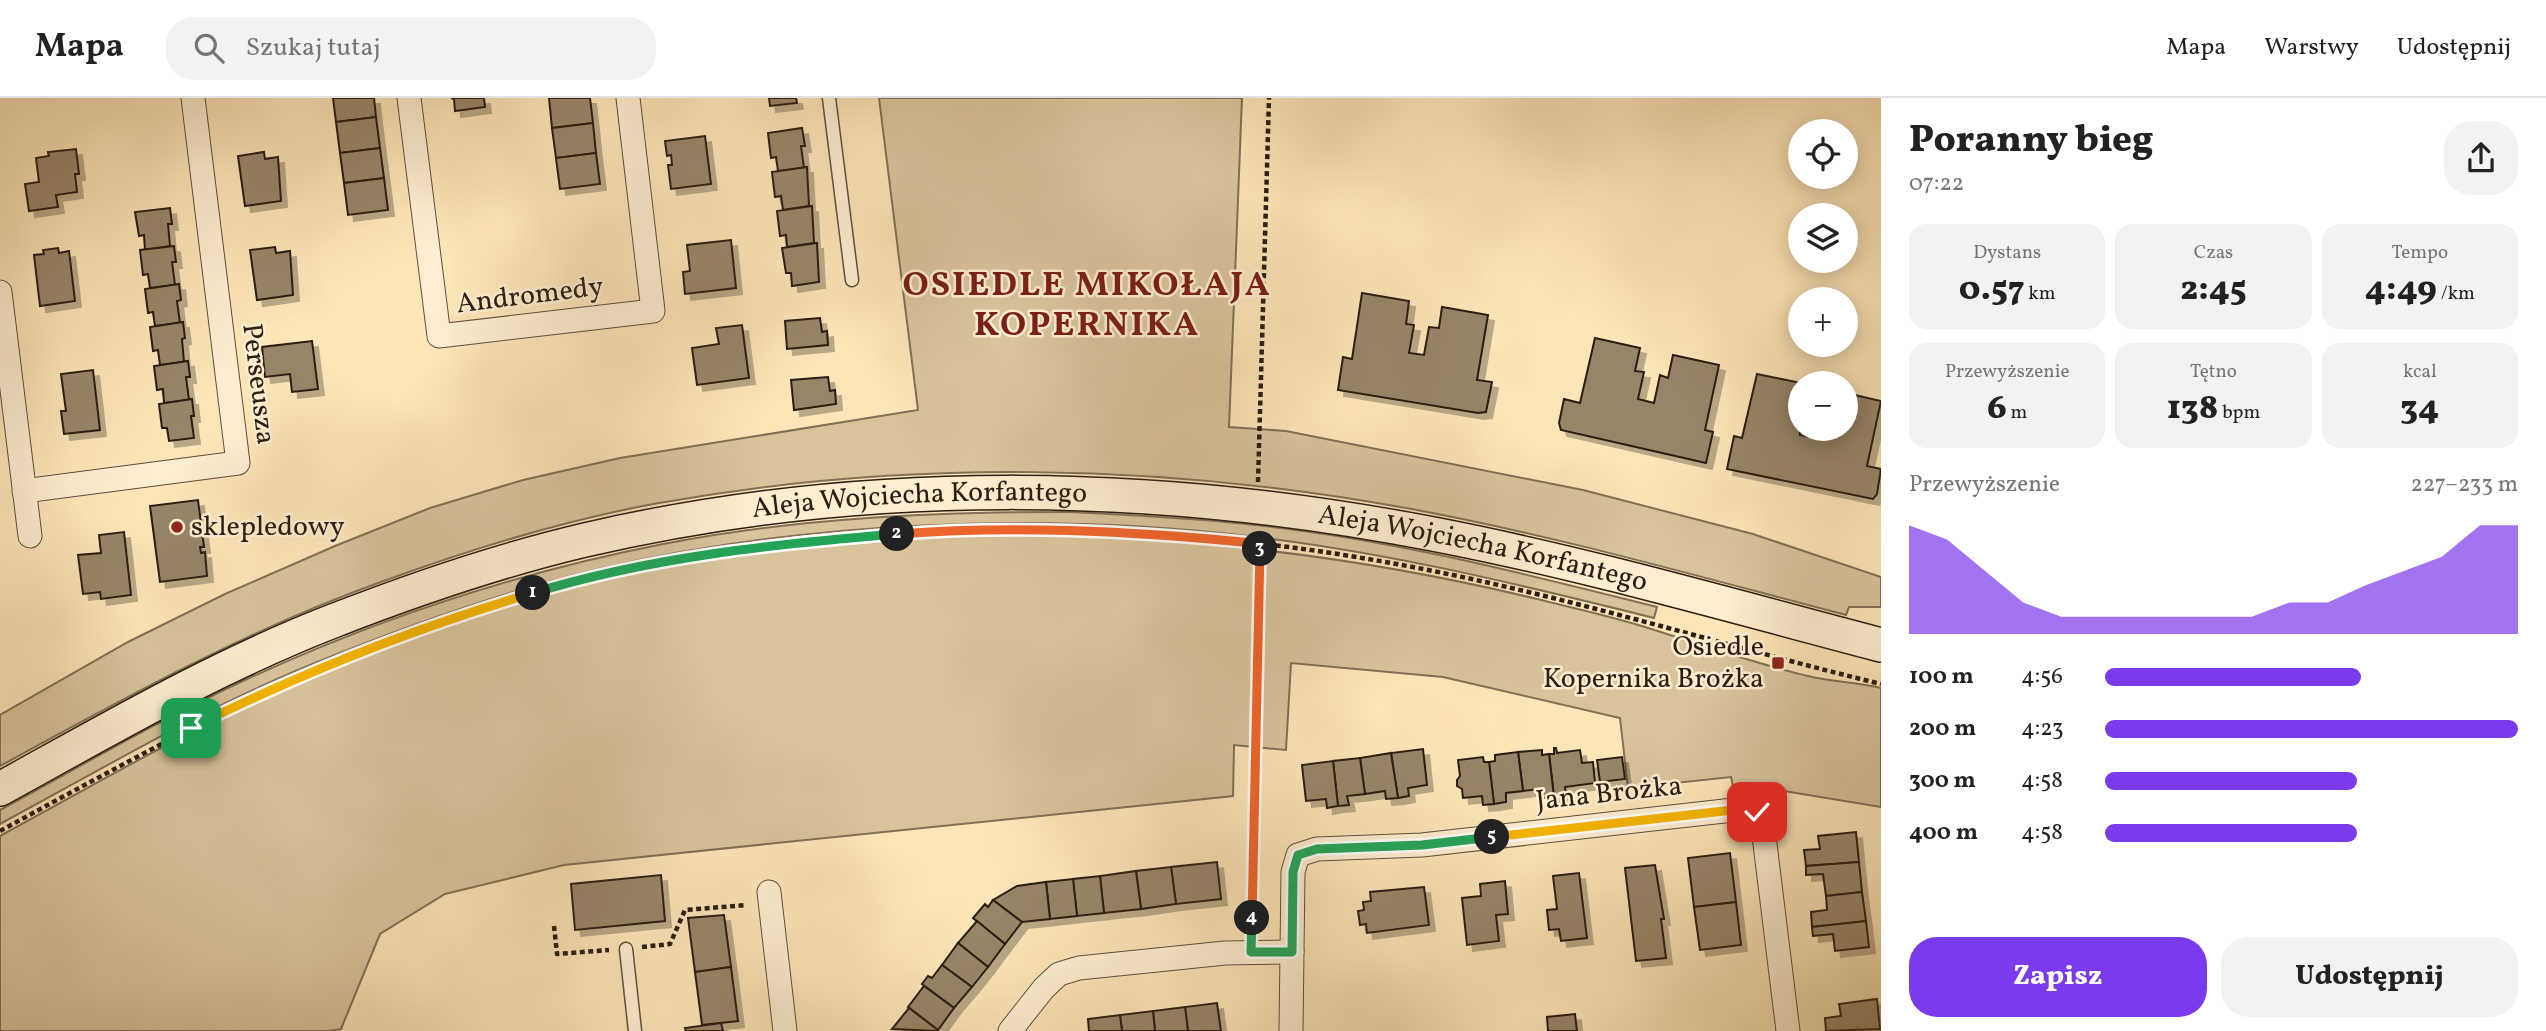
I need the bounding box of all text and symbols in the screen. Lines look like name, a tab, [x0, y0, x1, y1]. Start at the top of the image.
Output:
search box	[166, 17, 656, 80]
text: Mapa	[35, 25, 124, 71]
icon: search	[190, 29, 228, 67]
text: Szukaj tutaj	[246, 30, 381, 66]
text: Mapa	[2166, 31, 2226, 65]
text: Warstwy	[2264, 31, 2359, 65]
text: Udostępnij	[2397, 31, 2511, 65]
text: Poranny bieg	[1909, 115, 2154, 168]
map controls	[1788, 119, 1858, 441]
button: locate	[1788, 119, 1858, 189]
button: share	[2444, 121, 2518, 195]
text: 07:22	[1909, 168, 1964, 200]
button: layers	[1788, 203, 1858, 273]
text: Dystans	[1973, 240, 2041, 266]
text: Czas	[2194, 240, 2233, 266]
text: Tempo	[2392, 240, 2448, 266]
district label: OSIEDLE MIKOŁAJA KOPERNIKA	[902, 262, 1272, 350]
text: 0.57	[1959, 266, 2025, 314]
text: 2:45	[2180, 266, 2247, 314]
text: 4:49	[2365, 266, 2437, 314]
street label: Andromedy	[454, 268, 606, 324]
text: km	[2025, 281, 2056, 307]
text: /km	[2437, 281, 2475, 307]
button: +	[1788, 287, 1858, 357]
street label: Perseusza	[231, 321, 285, 447]
text: Przewyższenie	[1945, 359, 2069, 385]
text: Tętno	[2190, 359, 2237, 385]
text: kcal	[2403, 359, 2437, 385]
button: −	[1788, 371, 1858, 441]
text: 6	[1987, 385, 2007, 433]
text: 138	[2167, 385, 2218, 433]
text: 34	[2400, 385, 2439, 433]
text: m	[2007, 400, 2027, 426]
text: bpm	[2218, 400, 2260, 426]
text: Przewyższenie	[1909, 469, 2060, 501]
text: 227–233 m	[2411, 469, 2518, 501]
street label: Aleja Wojciecha Korfantego	[750, 473, 1088, 529]
street label: Aleja Wojciecha Korfantego	[1315, 495, 1652, 602]
place label: sklepledowy	[191, 508, 345, 547]
pin: 2	[880, 516, 914, 551]
marker: sklepledowy	[169, 519, 185, 535]
text: 2	[892, 520, 901, 546]
pin: 3	[1242, 532, 1278, 566]
text: 3	[1255, 535, 1264, 561]
pin: 1	[516, 575, 550, 610]
text: 1	[529, 579, 536, 605]
place label: Osiedle Kopernika Brożka	[1543, 628, 1764, 699]
marker: Osiedle Kopernika Brożka	[1770, 655, 1786, 671]
text: 100 m	[1909, 661, 1974, 693]
text: 4:56	[2021, 661, 2063, 693]
pin	[161, 698, 221, 758]
icon: arrive	[172, 709, 210, 747]
text: 200 m	[1909, 713, 1976, 745]
text: 4:23	[2021, 713, 2064, 745]
text: 300 m	[1909, 765, 1976, 797]
text: 4:58	[2021, 765, 2063, 797]
street label: Jana Brożka	[1534, 767, 1684, 821]
pin	[1727, 782, 1787, 842]
icon: check	[1738, 793, 1776, 831]
text: 400 m	[1909, 817, 1978, 849]
text: 4:58	[2021, 817, 2063, 849]
pin: 5	[1474, 820, 1510, 854]
text: 5	[1487, 823, 1496, 849]
pin: 4	[1234, 900, 1270, 936]
text: 4	[1246, 904, 1257, 930]
button: Zapisz	[1909, 937, 2207, 1017]
button: Udostępnij	[2221, 937, 2518, 1017]

